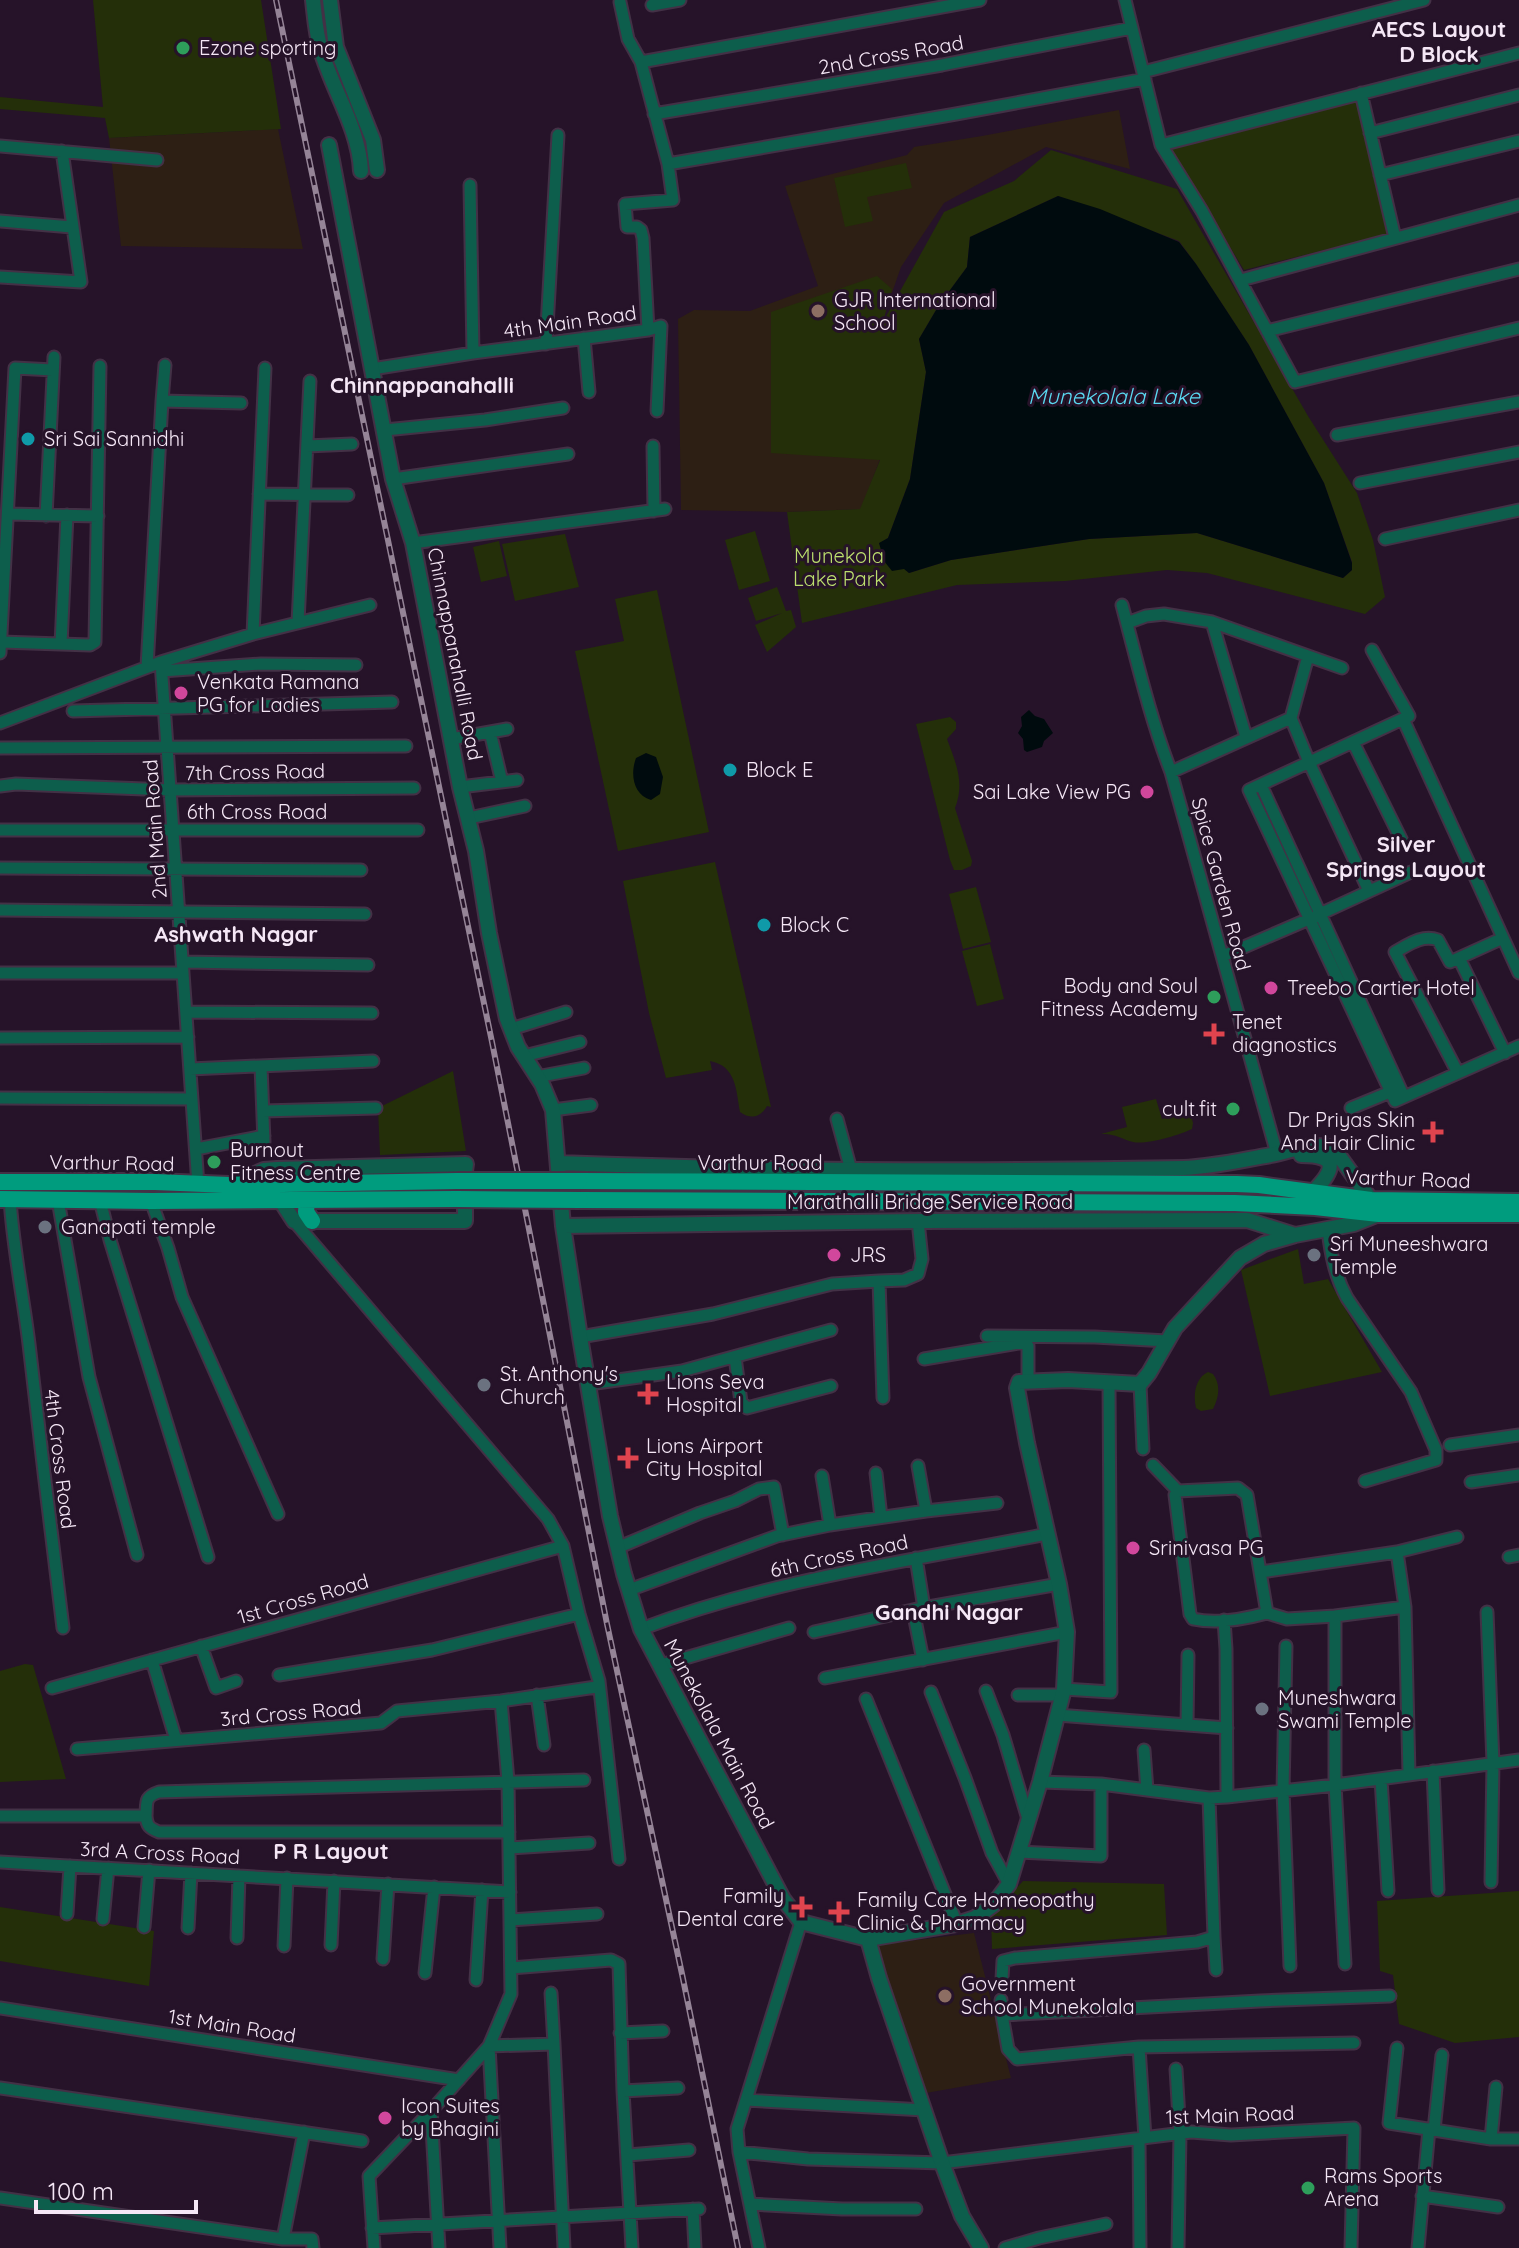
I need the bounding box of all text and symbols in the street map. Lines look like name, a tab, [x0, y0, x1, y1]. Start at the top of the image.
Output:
district label: AECS Layout D Block	[1372, 15, 1506, 68]
street label: 2nd Cross Road	[817, 29, 965, 80]
place label: Ezone sporting	[199, 35, 337, 60]
marker: Ezone sporting	[174, 39, 192, 57]
place label: GJR International School	[834, 287, 996, 335]
street label: 4th Main Road	[502, 300, 638, 343]
marker: GJR International School	[809, 302, 827, 320]
district label: Chinnappanahalli	[330, 371, 514, 399]
water label: Munekolala Lake	[1028, 382, 1202, 410]
place label: Sri Sai Sannidhi	[44, 426, 184, 451]
marker: Sri Sai Sannidhi	[19, 430, 37, 448]
park label: Munekola Lake Park	[793, 543, 885, 591]
street label: Chinnappanahalli Road	[423, 545, 488, 762]
place label: Venkata Ramana PG for Ladies	[197, 669, 359, 717]
marker: Venkata Ramana PG for Ladies	[172, 684, 190, 702]
place label: Block E	[746, 757, 813, 782]
street label: 2nd Main Road	[137, 758, 172, 900]
street label: 7th Cross Road	[185, 758, 325, 785]
marker: Block E	[721, 761, 739, 779]
place label: Sai Lake View PG	[973, 779, 1131, 804]
marker: Sai Lake View PG	[1138, 783, 1156, 801]
street label: Spice Garden Road	[1186, 794, 1257, 973]
street label: 6th Cross Road	[187, 799, 327, 824]
district label: Silver Springs Layout	[1326, 830, 1486, 883]
place label: Block C	[780, 912, 849, 937]
marker: Block C	[755, 916, 773, 934]
district label: Ashwath Nagar	[154, 920, 318, 948]
place label: Body and Soul Fitness Academy	[1040, 973, 1198, 1021]
place label: Treebo Cartier Hotel	[1287, 975, 1475, 1000]
marker: Treebo Cartier Hotel	[1262, 979, 1280, 997]
marker: Body and Soul Fitness Academy	[1205, 988, 1223, 1006]
place label: Tenet diagnostics	[1232, 1009, 1337, 1057]
marker: Tenet diagnostics	[1203, 1023, 1225, 1045]
place label: cult.fit	[1162, 1096, 1217, 1121]
marker: cult.fit	[1224, 1100, 1242, 1118]
place label: Dr Priyas Skin And Hair Clinic	[1281, 1107, 1415, 1155]
marker: Dr Priyas Skin And Hair Clinic	[1422, 1121, 1444, 1143]
place label: Burnout Fitness Centre	[230, 1137, 361, 1185]
street label: Varthur Road	[49, 1149, 175, 1176]
street label: Varthur Road	[697, 1150, 823, 1175]
marker: Burnout Fitness Centre	[205, 1153, 223, 1171]
street label: Varthur Road	[1345, 1164, 1471, 1193]
street label: Marathalli Bridge Service Road	[787, 1189, 1073, 1214]
place label: Ganapati temple	[61, 1214, 216, 1239]
marker: Ganapati temple	[36, 1218, 54, 1236]
place label: Sri Muneeshwara Temple	[1330, 1231, 1488, 1279]
place label: JRS	[850, 1242, 886, 1267]
marker: JRS	[825, 1246, 843, 1264]
marker: Sri Muneeshwara Temple	[1305, 1246, 1323, 1264]
place label: St. Anthony's Church	[500, 1361, 618, 1409]
place label: Lions Seva Hospital	[666, 1369, 765, 1417]
marker: St. Anthony's Church	[475, 1376, 493, 1394]
marker: Lions Seva Hospital	[637, 1383, 659, 1405]
street label: 4th Cross Road	[40, 1388, 81, 1530]
place label: Lions Airport City Hospital	[646, 1433, 763, 1481]
marker: Lions Airport City Hospital	[617, 1447, 639, 1469]
street label: 6th Cross Road	[768, 1529, 910, 1582]
place label: Srinivasa PG	[1149, 1535, 1264, 1560]
marker: Srinivasa PG	[1124, 1539, 1142, 1557]
street label: 1st Cross Road	[234, 1568, 371, 1629]
district label: Gandhi Nagar	[875, 1598, 1023, 1626]
street label: Munekolala Main Road	[659, 1634, 780, 1833]
place label: Muneshwara Swami Temple	[1278, 1685, 1412, 1733]
street label: 3rd Cross Road	[219, 1694, 363, 1731]
marker: Muneshwara Swami Temple	[1253, 1700, 1271, 1718]
street label: 3rd A Cross Road	[79, 1836, 241, 1869]
district label: P R Layout	[273, 1837, 389, 1865]
place label: Family Dental care	[677, 1883, 784, 1931]
place label: Family Care Homeopathy Clinic & Pharmacy	[857, 1887, 1095, 1935]
marker: Family Dental care	[791, 1896, 813, 1918]
marker: Family Care Homeopathy Clinic & Pharmacy	[828, 1901, 850, 1923]
place label: Government School Munekolala	[961, 1971, 1135, 2019]
marker: Government School Munekolala	[936, 1987, 954, 2005]
street label: 1st Main Road	[167, 2003, 298, 2048]
place label: Icon Suites by Bhagini	[401, 2093, 500, 2141]
street label: 1st Main Road	[1165, 2100, 1295, 2129]
marker: Icon Suites by Bhagini	[376, 2109, 394, 2127]
place label: Rams Sports Arena	[1324, 2163, 1442, 2211]
scale bar	[36, 2164, 196, 2214]
text: 100 m	[48, 2176, 114, 2206]
marker: Rams Sports Arena	[1299, 2179, 1317, 2197]

